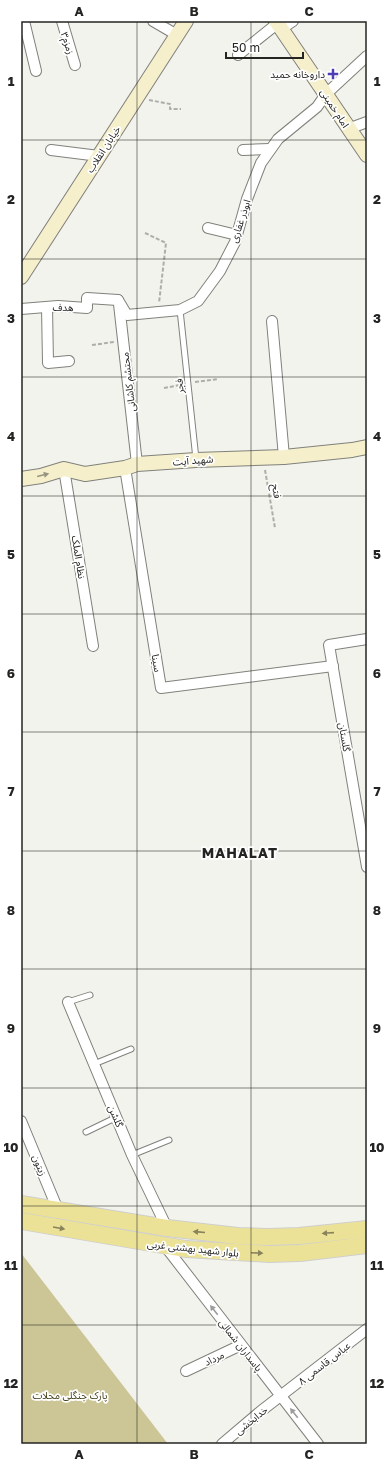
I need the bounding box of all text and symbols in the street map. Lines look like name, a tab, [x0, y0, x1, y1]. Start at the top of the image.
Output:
text: A	[74, 3, 84, 19]
text: B	[189, 3, 199, 19]
text: C	[304, 3, 314, 19]
street label: زمزم۳	[56, 30, 77, 57]
scale bar	[226, 34, 303, 60]
text: 50 m	[232, 40, 260, 55]
place label: داروخانه حمید	[270, 68, 325, 81]
marker: داروخانه حمید	[328, 69, 338, 79]
text: 1	[8, 73, 15, 89]
text: 1	[374, 73, 381, 89]
street label: امام خمینی	[315, 86, 352, 131]
street label: خیابان انقلاب	[83, 123, 123, 175]
text: 2	[7, 191, 15, 207]
text: 2	[373, 191, 381, 207]
street label: ابوذر غفاری	[227, 198, 254, 245]
street label: هدف	[52, 301, 74, 313]
text: 3	[7, 310, 15, 326]
text: 3	[373, 310, 381, 326]
street label: محتشم کاشانی	[118, 351, 140, 412]
street label: فجر	[172, 377, 187, 395]
text: 4	[7, 428, 15, 444]
text: 4	[373, 428, 381, 444]
street label: شهید آیت	[172, 453, 214, 467]
one-way arrow	[37, 471, 49, 477]
street label: فتح	[268, 483, 284, 500]
street label: نظام الملک	[67, 535, 88, 580]
text: 5	[7, 546, 15, 562]
text: 5	[373, 546, 381, 562]
street label: سینا	[150, 653, 164, 673]
text: 6	[7, 665, 15, 681]
text: 6	[373, 665, 381, 681]
street label: گلستان	[337, 722, 354, 753]
text: 7	[7, 783, 15, 799]
text: 7	[373, 783, 381, 799]
district label: MAHALAT	[202, 844, 278, 861]
text: 8	[7, 902, 15, 918]
text: 8	[373, 902, 381, 918]
text: 9	[7, 1020, 15, 1036]
text: 9	[373, 1020, 381, 1036]
street label: گلشن	[106, 1103, 126, 1130]
text: 10	[3, 1139, 19, 1155]
text: 10	[369, 1139, 385, 1155]
street label: زیتون	[29, 1153, 50, 1178]
one-way arrow	[53, 1225, 66, 1231]
one-way arrow	[193, 1229, 205, 1235]
one-way arrow	[322, 1230, 334, 1237]
street label: بلوار شهید بهشتی غربی	[147, 1237, 240, 1260]
one-way arrow	[251, 1250, 263, 1257]
text: 11	[4, 1257, 18, 1273]
text: 11	[370, 1257, 384, 1273]
one-way arrow	[210, 1305, 219, 1316]
street label: پاسداران شمالی	[216, 1316, 265, 1374]
street label: عباس قاسمی ۸	[296, 1339, 352, 1387]
street label: مرداد	[202, 1348, 226, 1369]
text: 12	[4, 1375, 18, 1391]
text: 12	[370, 1375, 384, 1391]
park label: پارک جنگلی محلات	[32, 1389, 108, 1402]
street label: خدابخشی	[232, 1403, 270, 1437]
one-way arrow	[290, 1408, 298, 1419]
text: A	[74, 1446, 84, 1462]
text: B	[189, 1446, 199, 1462]
text: C	[304, 1446, 314, 1462]

